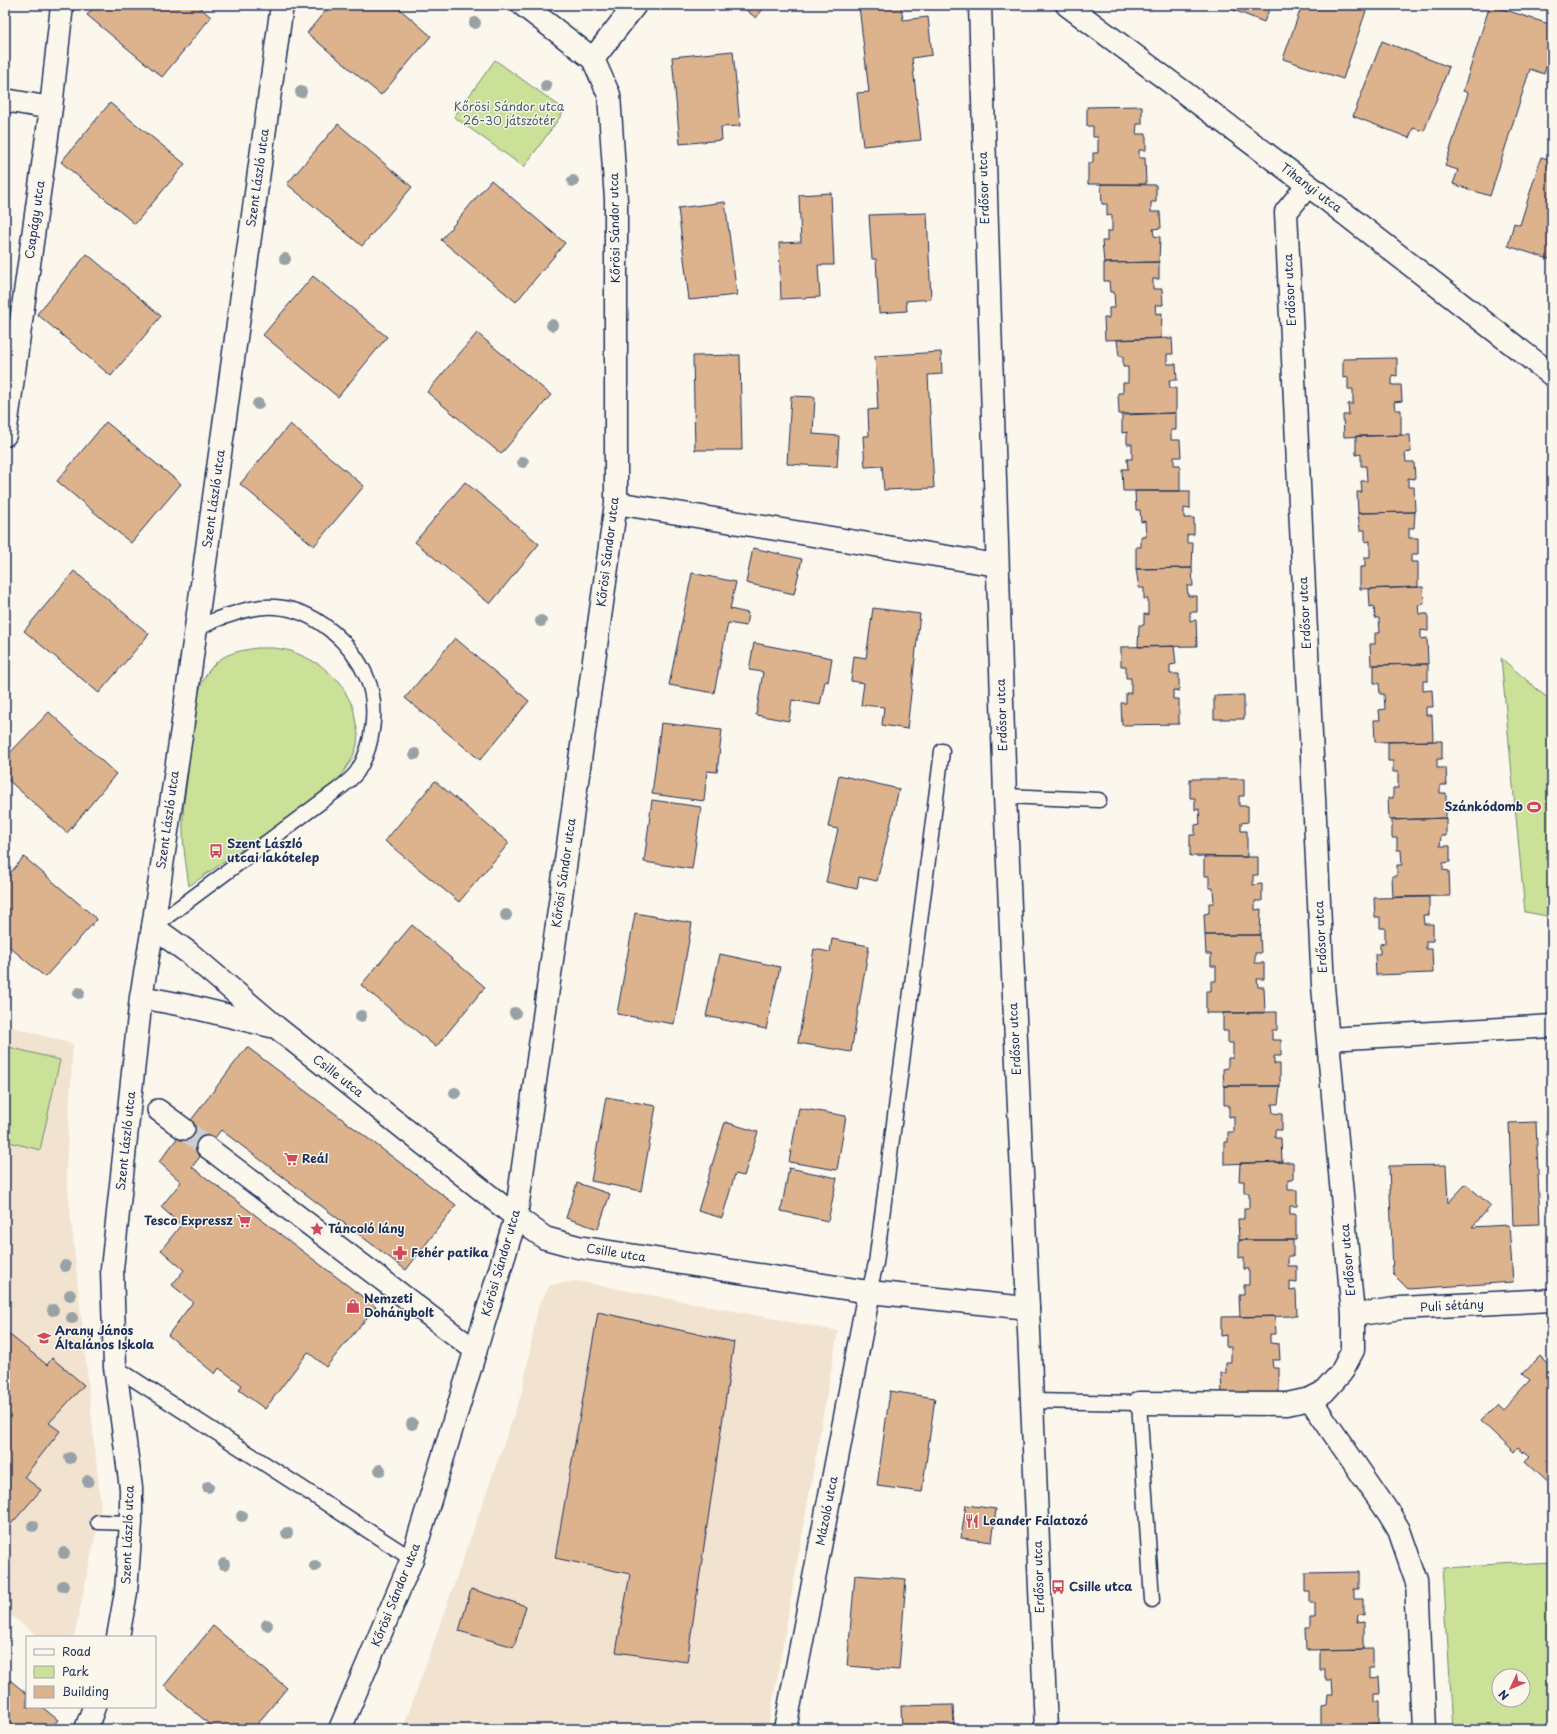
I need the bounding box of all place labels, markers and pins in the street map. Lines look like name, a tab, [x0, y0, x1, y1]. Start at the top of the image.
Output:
place label: Szánkódomb	[1444, 797, 1523, 815]
sports icon: Szánkódomb	[1526, 799, 1542, 815]
place label: Szent László utcai lakótelep	[227, 834, 320, 866]
bus stop icon: Szent László utcai lakótelep	[208, 843, 224, 859]
place label: Reál	[302, 1149, 328, 1167]
supermarket icon: Reál	[283, 1151, 299, 1167]
place label: Tesco Expressz	[144, 1211, 233, 1229]
supermarket icon: Tesco Expressz	[236, 1213, 252, 1229]
place label: Táncoló lány	[328, 1219, 405, 1237]
place icon: Táncoló lány	[309, 1221, 325, 1237]
place label: Fehér patika	[411, 1243, 490, 1261]
pharmacy icon: Fehér patika	[392, 1245, 408, 1261]
place label: Nemzeti Dohánybolt	[364, 1289, 435, 1321]
shop icon: Nemzeti Dohánybolt	[345, 1298, 361, 1314]
place label: Arany János Általános Iskola	[55, 1321, 154, 1353]
school or university icon: Arany János Általános Iskola	[36, 1330, 52, 1346]
place label: Leander Falatozó	[983, 1511, 1088, 1529]
restaurant icon: Leander Falatozó	[964, 1513, 980, 1529]
place label: Csille utca	[1069, 1577, 1132, 1595]
bus stop icon: Csille utca	[1050, 1579, 1066, 1595]

